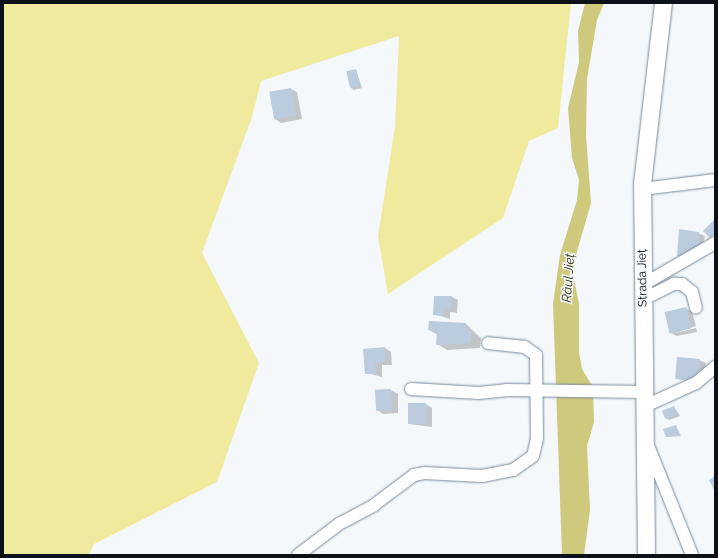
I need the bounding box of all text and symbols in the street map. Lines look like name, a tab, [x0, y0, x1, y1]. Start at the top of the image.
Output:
street label: Strada Jieț	[635, 249, 651, 307]
water label: Râul Jieț	[559, 253, 579, 303]

